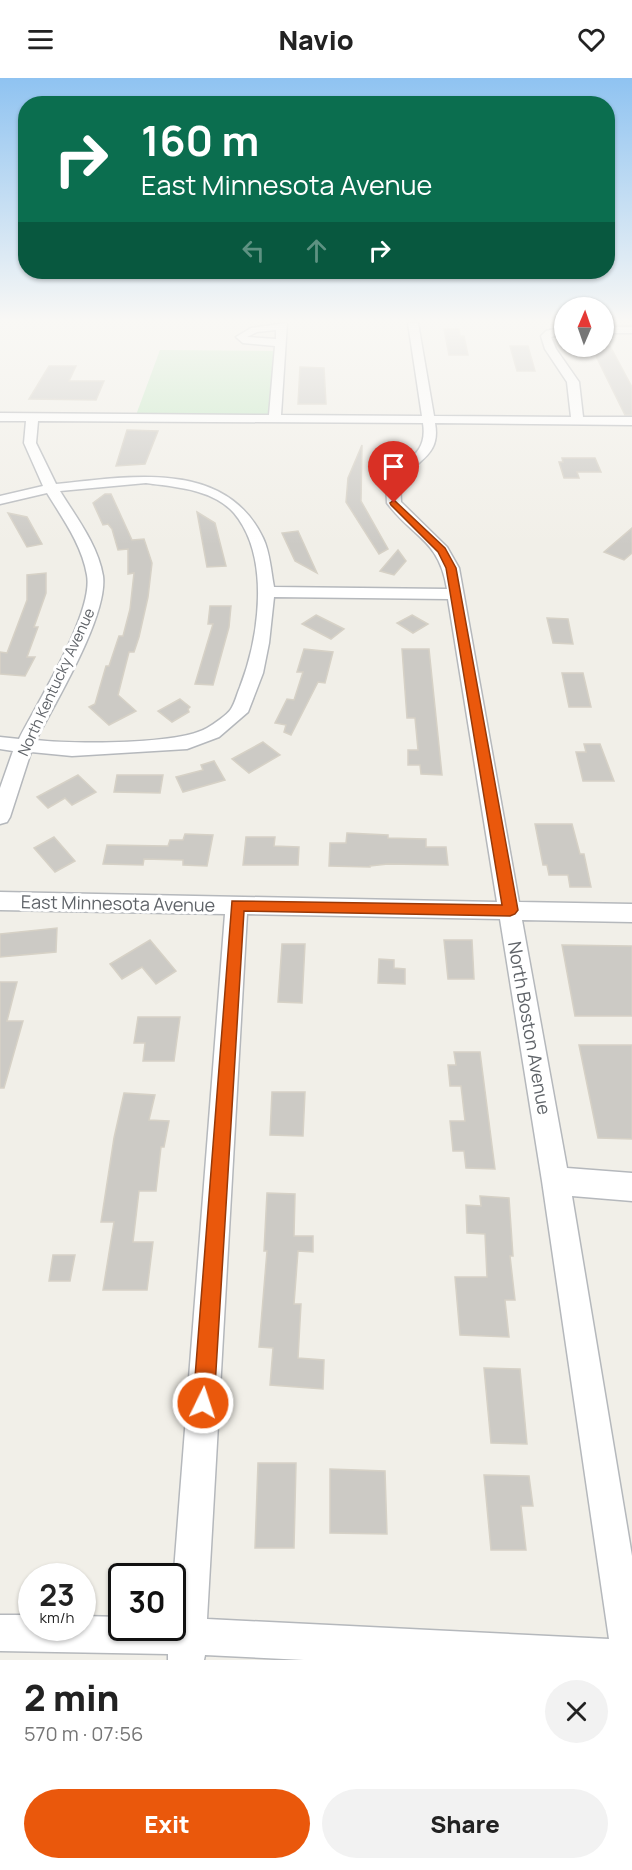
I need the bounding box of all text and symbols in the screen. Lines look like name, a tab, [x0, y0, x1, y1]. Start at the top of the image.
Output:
text: Navio	[278, 21, 354, 58]
icon: menu	[24, 23, 57, 56]
icon: heart	[575, 23, 608, 56]
text: 160 m	[141, 111, 259, 169]
icon: right	[42, 120, 120, 198]
text: East Minnesota Avenue	[141, 166, 432, 203]
icon: left	[237, 234, 270, 267]
icon: ahead	[300, 234, 333, 267]
icon: right	[363, 234, 396, 267]
north arrow	[554, 297, 614, 357]
map controls	[554, 297, 614, 357]
pin	[368, 441, 419, 503]
icon: arrive	[377, 450, 410, 483]
street label: North Kentucky Avenue	[12, 604, 100, 759]
street label: East Minnesota Avenue	[21, 889, 215, 917]
street label: North Boston Avenue	[503, 940, 557, 1116]
position arrow	[171, 1371, 235, 1435]
speed limit sign: 30	[108, 1563, 186, 1641]
text: 23	[39, 1574, 75, 1615]
text: km/h	[40, 1607, 74, 1628]
text: 2 min	[24, 1673, 119, 1722]
button: close	[545, 1680, 608, 1743]
text: 570 m · 07:56	[24, 1720, 143, 1747]
button: Exit	[24, 1789, 310, 1858]
button: Share	[322, 1789, 608, 1858]

